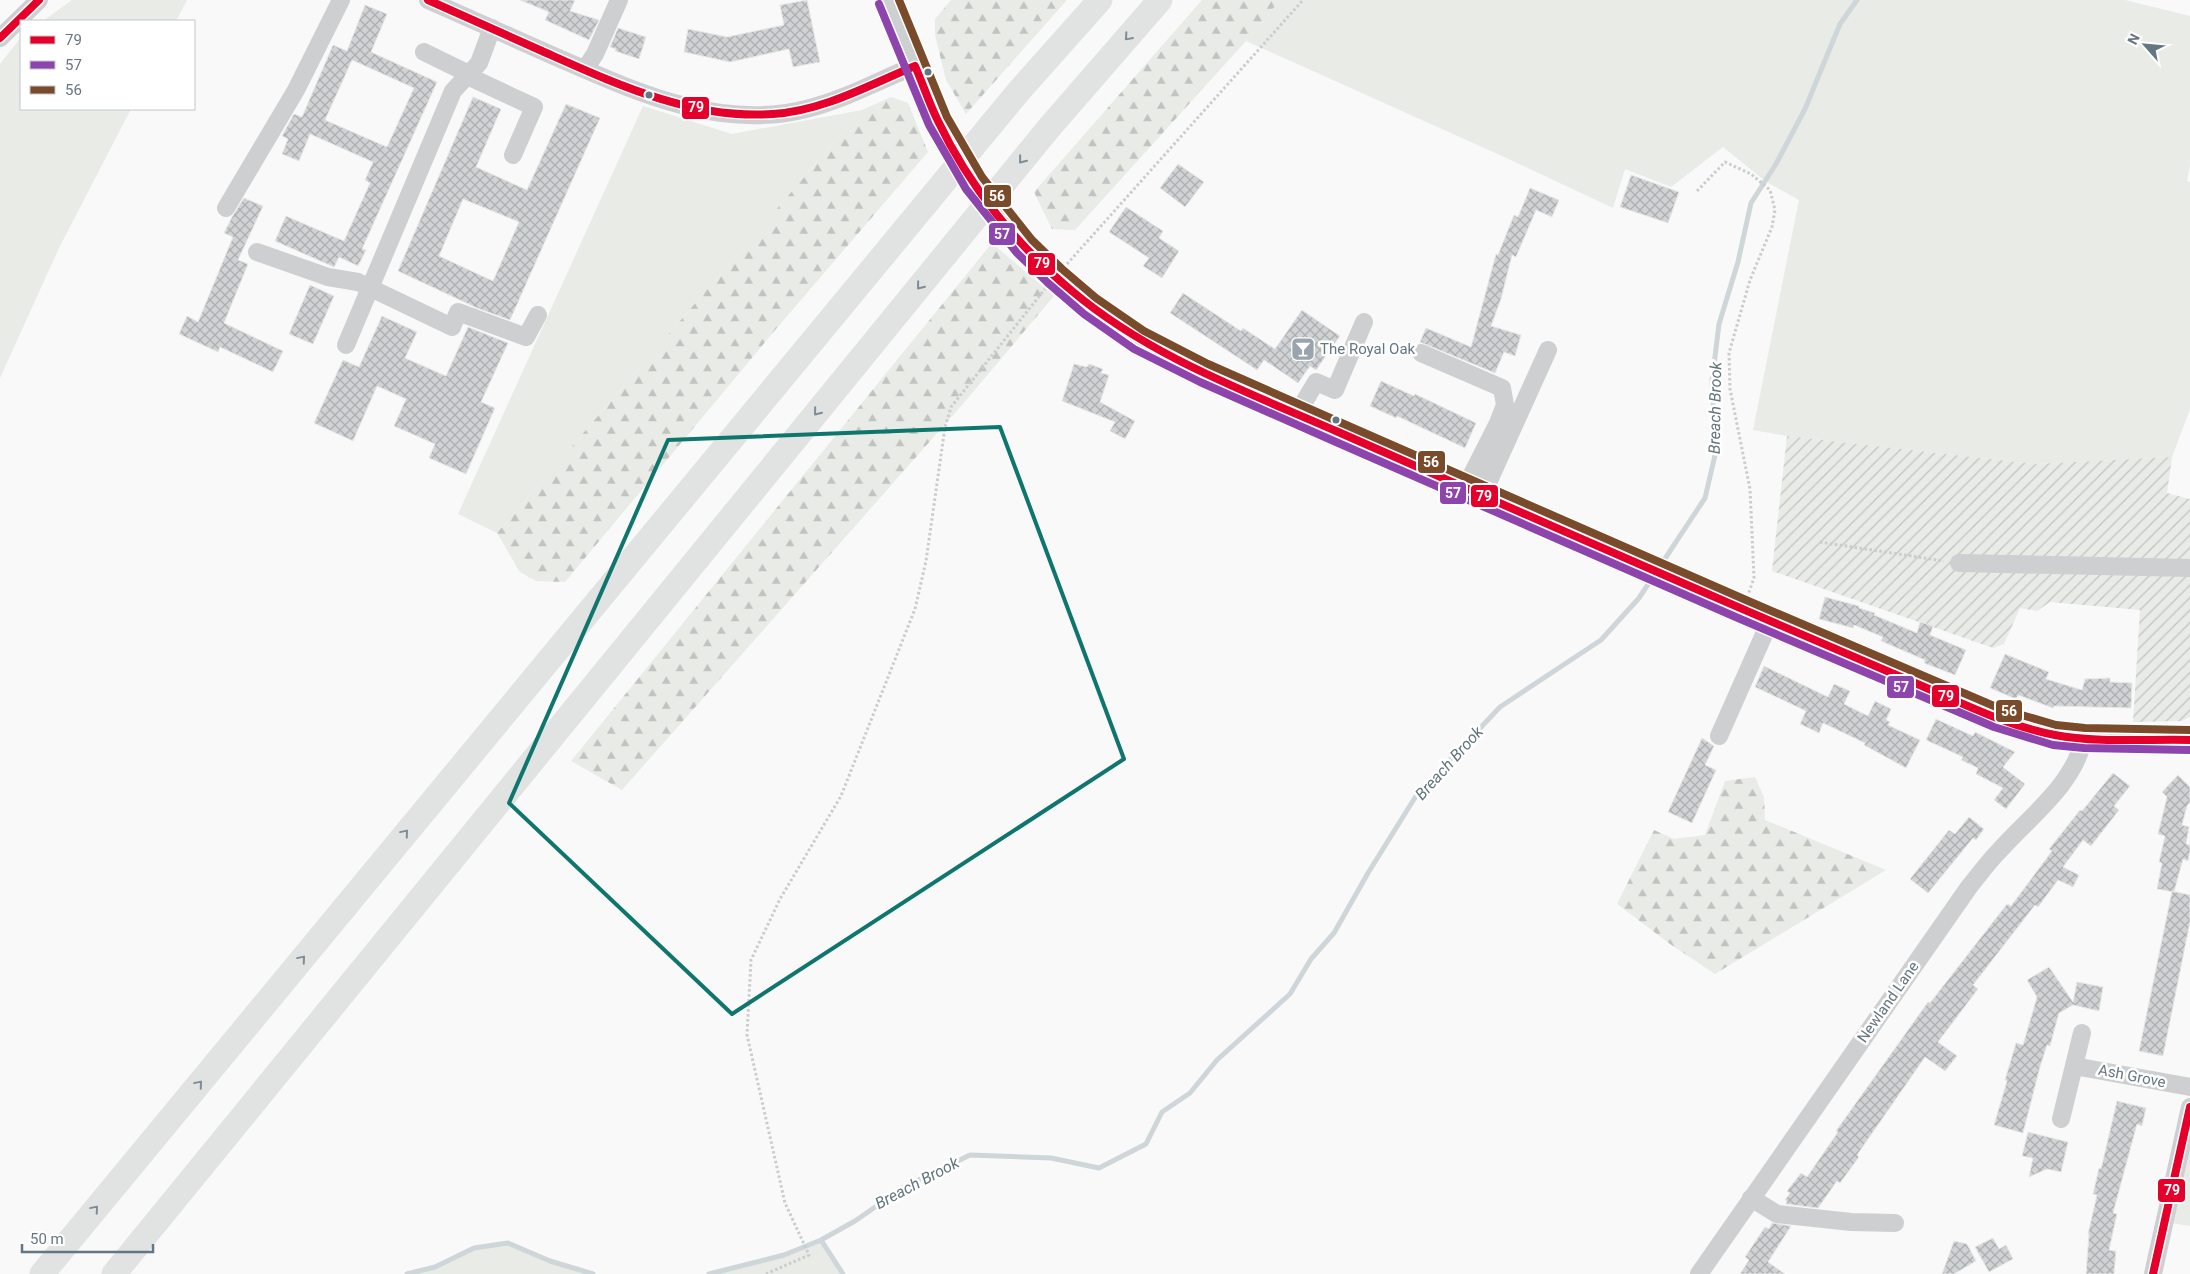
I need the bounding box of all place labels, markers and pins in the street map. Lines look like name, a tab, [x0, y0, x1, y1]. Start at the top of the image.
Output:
unlabelled marker	[923, 67, 933, 77]
unlabelled marker	[644, 90, 654, 100]
bar icon: The Royal Oak	[1290, 336, 1316, 362]
place label: The Royal Oak	[1320, 340, 1416, 358]
unlabelled marker	[1331, 415, 1341, 425]

